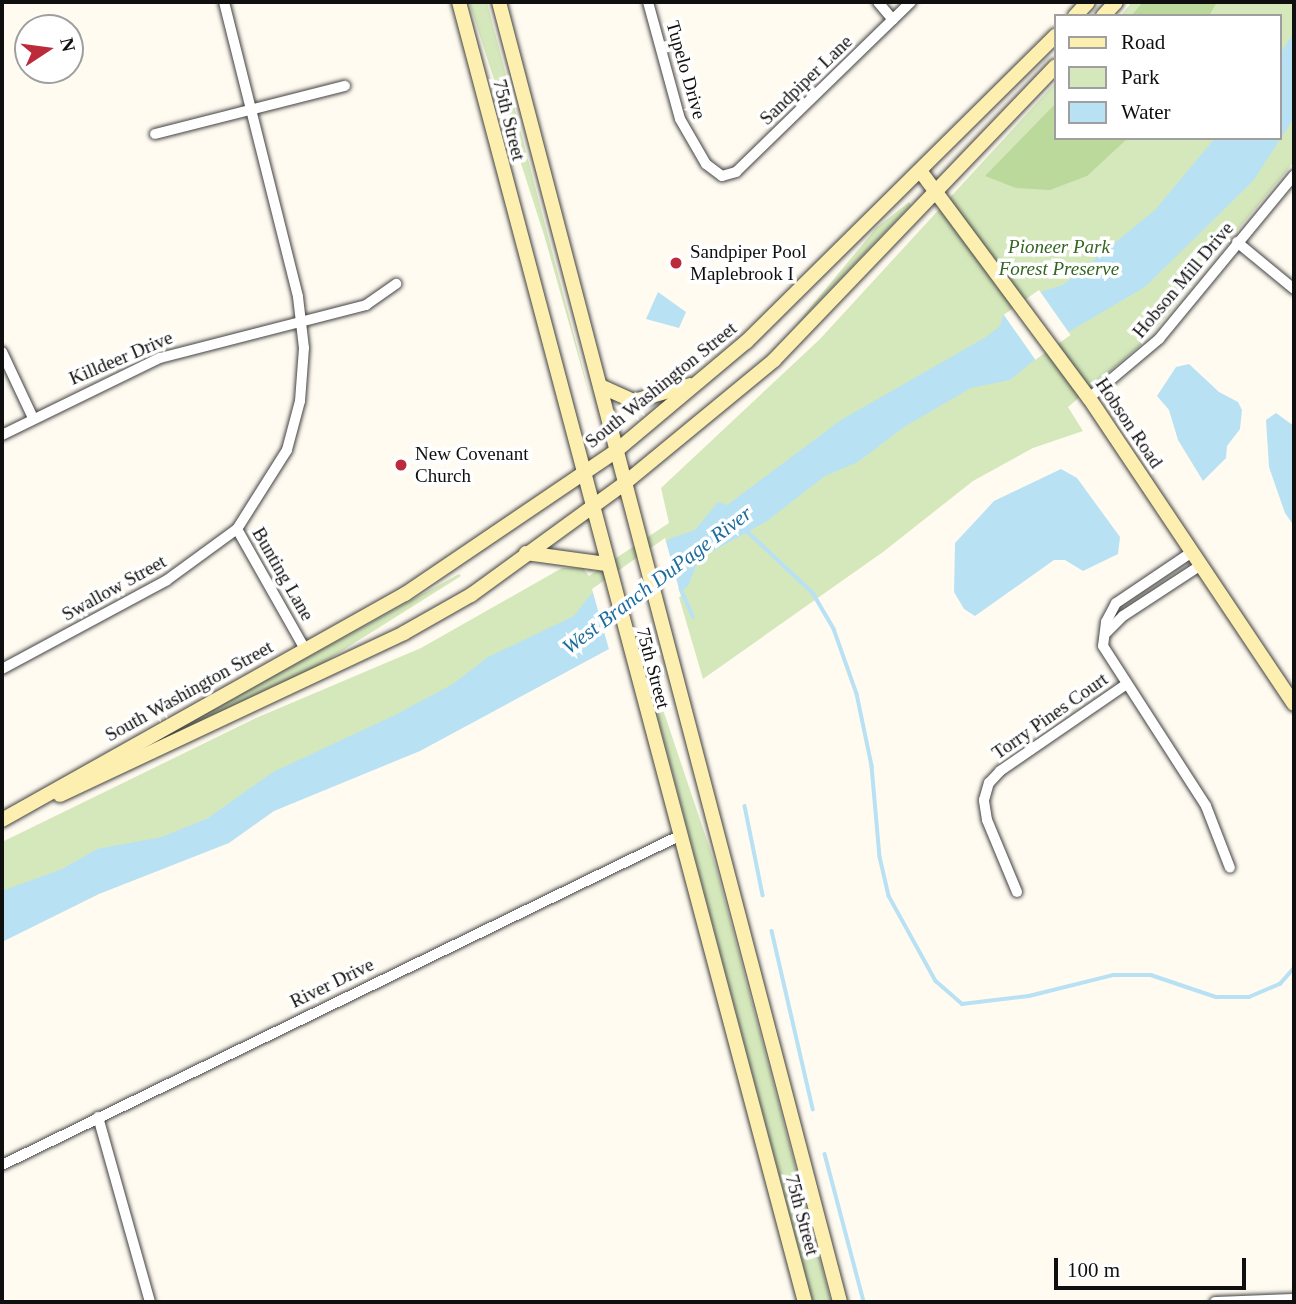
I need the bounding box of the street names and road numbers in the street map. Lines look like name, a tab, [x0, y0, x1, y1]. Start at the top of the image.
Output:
street label: Tupelo Drive	[661, 18, 711, 122]
street label: Sandpiper Lane	[755, 30, 857, 130]
street label: 75th Street	[488, 77, 530, 163]
street label: Hobson Mill Drive	[1128, 217, 1238, 343]
street label: South Washington Street	[581, 317, 741, 453]
street label: Killdeer Drive	[66, 326, 176, 390]
street label: Hobson Road	[1090, 374, 1168, 472]
street label: Bunting Lane	[247, 523, 319, 625]
street label: Swallow Street	[58, 550, 170, 626]
street label: 75th Street	[631, 625, 675, 711]
street label: South Washington Street	[101, 635, 277, 747]
street label: Torry Pines Court	[988, 668, 1112, 764]
street label: River Drive	[286, 953, 378, 1013]
street label: 75th Street	[780, 1172, 824, 1258]

